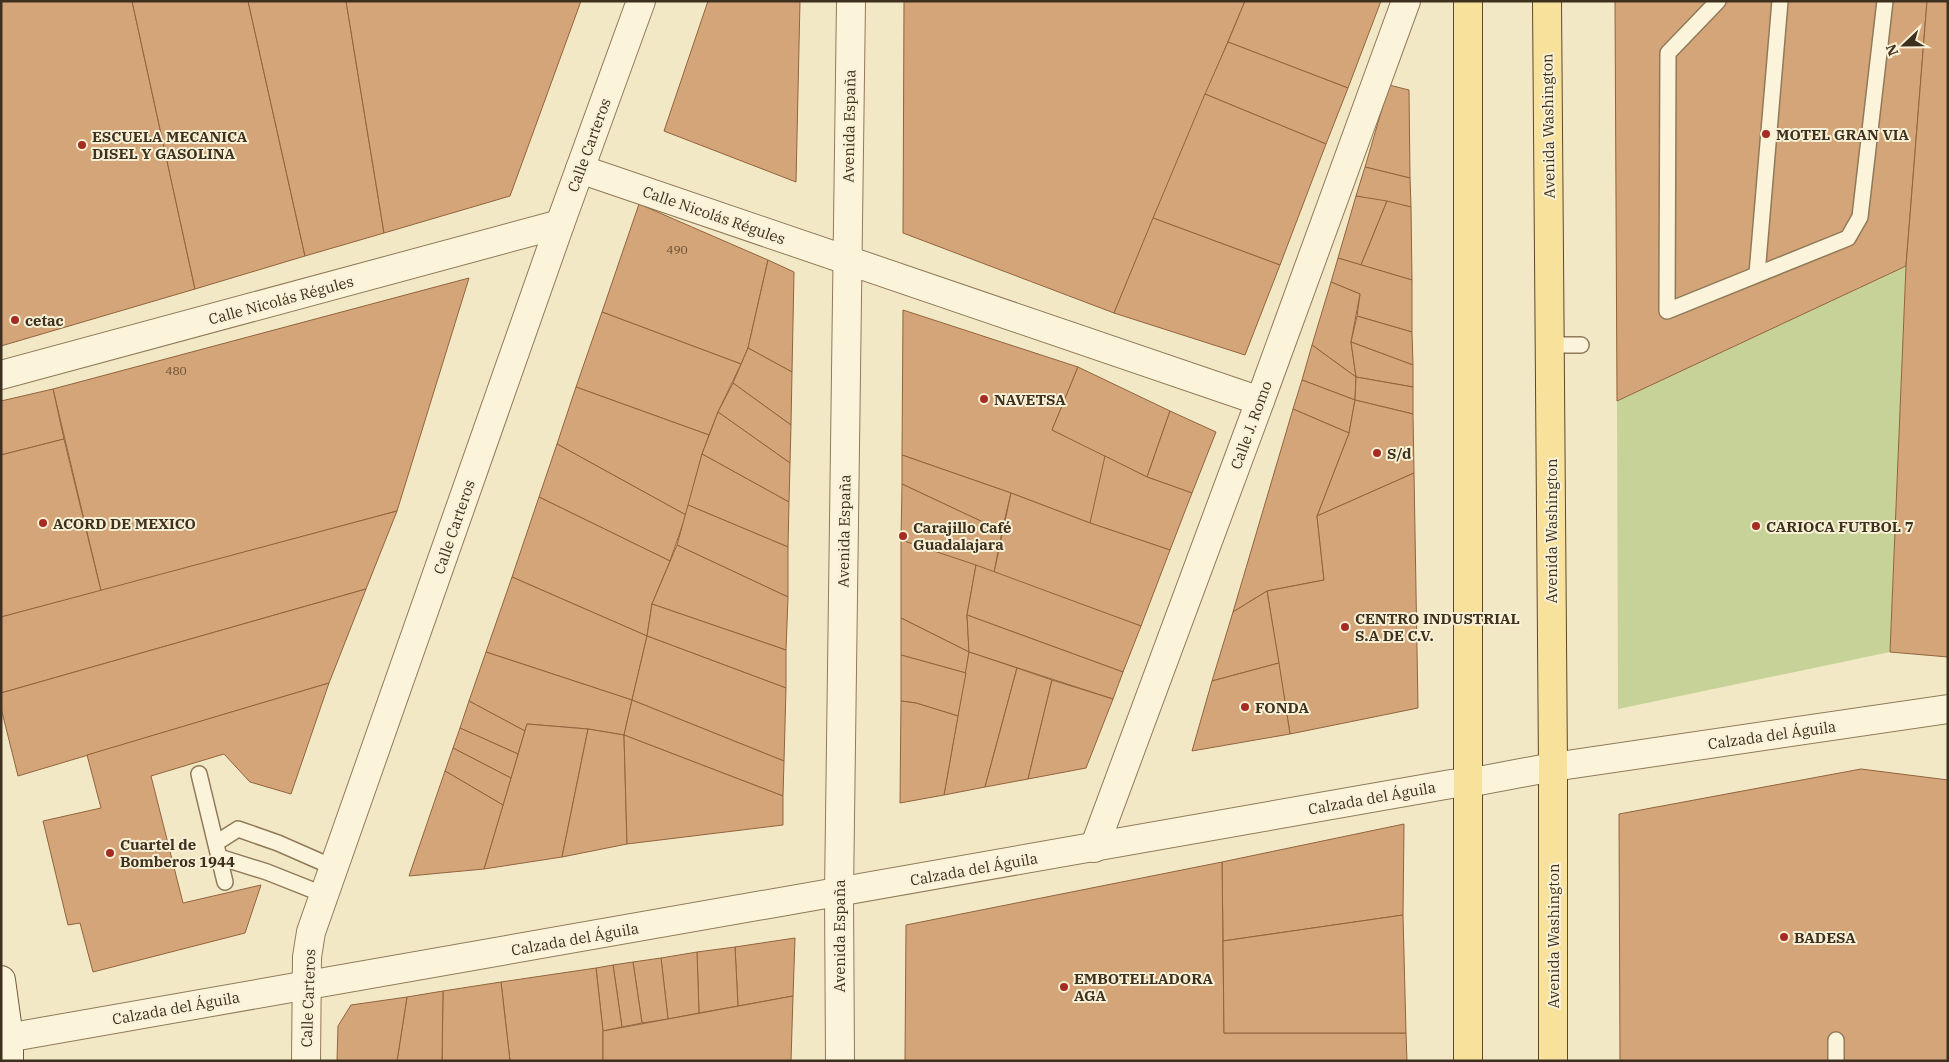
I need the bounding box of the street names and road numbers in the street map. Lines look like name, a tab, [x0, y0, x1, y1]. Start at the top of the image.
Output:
street label: Avenida Washington	[1537, 53, 1559, 199]
street label: Avenida España	[839, 69, 859, 183]
street label: Calle Carteros	[563, 95, 615, 195]
street label: Calle Nicolás Régules	[640, 182, 788, 248]
street label: Calle Nicolás Régules	[206, 271, 356, 329]
street label: Calle J. Romo	[1226, 378, 1276, 472]
street label: Avenida Washington	[1542, 458, 1561, 604]
street label: Avenida España	[834, 474, 854, 588]
street label: Calle Carteros	[429, 477, 479, 577]
street label: Calzada del Águila	[1707, 717, 1837, 753]
street label: Calzada del Águila	[1307, 777, 1437, 819]
street label: Calzada del Águila	[909, 848, 1039, 890]
street label: Avenida Washington	[1544, 863, 1563, 1009]
street label: Avenida España	[830, 879, 849, 993]
street label: Calzada del Águila	[510, 918, 640, 960]
street label: Calle Carteros	[297, 948, 319, 1048]
street label: Calzada del Águila	[111, 987, 241, 1029]

